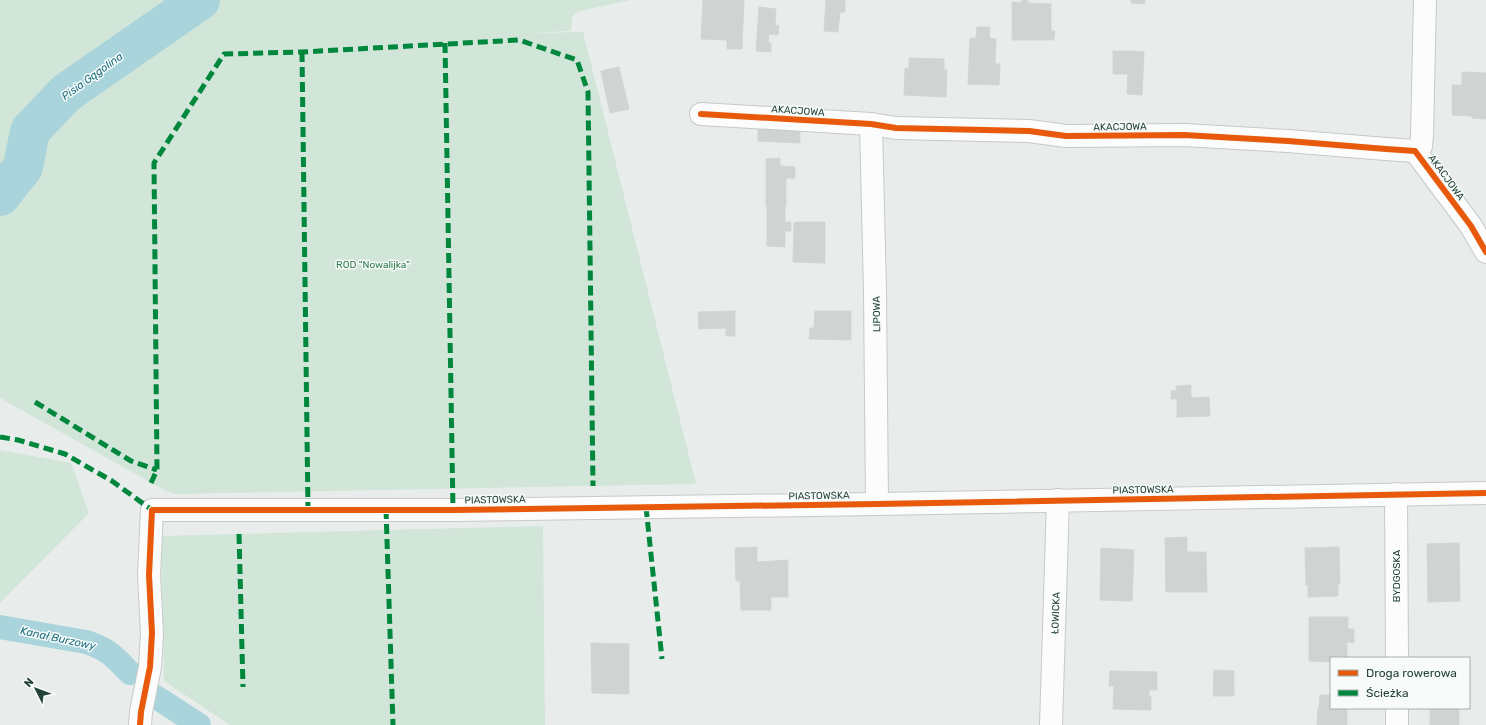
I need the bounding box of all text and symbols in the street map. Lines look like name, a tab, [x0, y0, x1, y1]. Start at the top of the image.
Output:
water label: Pisia Gągolina	[59, 50, 126, 103]
street label: AKACJOWA	[771, 103, 825, 119]
street label: AKACJOWA	[1093, 121, 1147, 133]
street label: AKACJOWA	[1426, 152, 1467, 203]
park label: ROD "Nowalijka"	[336, 259, 410, 271]
street label: LIPOWA	[871, 296, 883, 332]
street label: PIASTOWSKA	[1112, 483, 1174, 497]
street label: PIASTOWSKA	[788, 489, 850, 503]
street label: PIASTOWSKA	[464, 493, 526, 507]
street label: BYDGOSKA	[1391, 550, 1403, 602]
street label: ŁOWICKA	[1049, 591, 1063, 634]
water label: Kanał Burzowy	[19, 624, 98, 653]
legend	[1330, 657, 1470, 709]
text: Droga rowerowa	[1366, 666, 1457, 680]
north arrow	[16, 669, 56, 709]
text: N	[21, 675, 36, 690]
text: Ścieżka	[1366, 686, 1409, 700]

